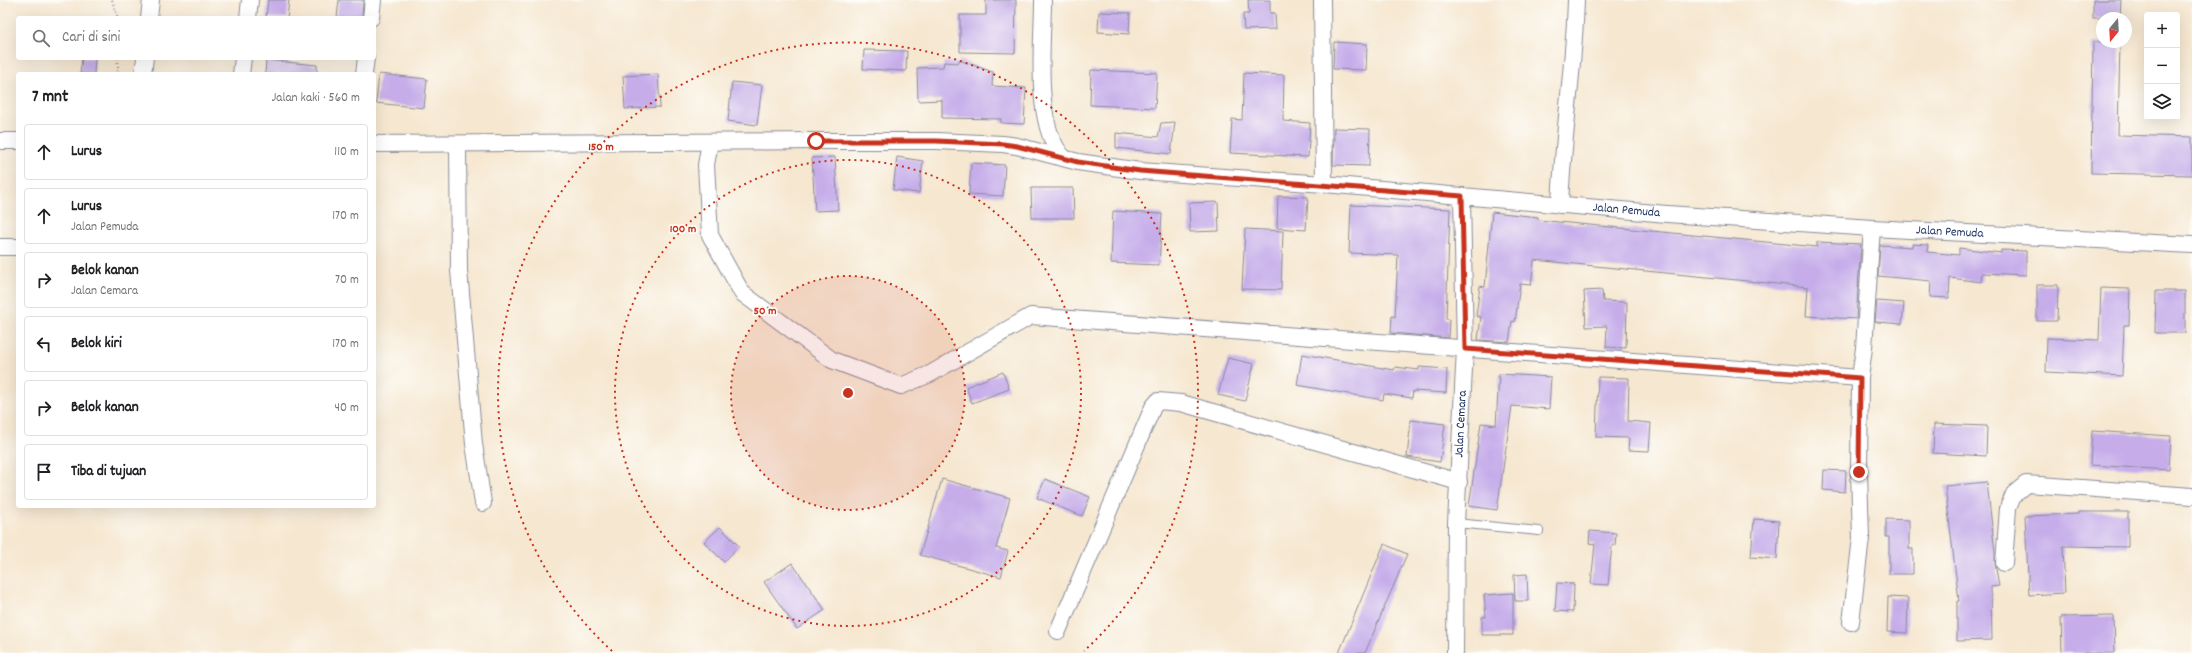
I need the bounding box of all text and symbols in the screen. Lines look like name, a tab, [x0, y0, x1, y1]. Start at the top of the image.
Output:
north arrow	[2096, 12, 2132, 48]
map controls	[2144, 12, 2180, 120]
button: +	[2144, 12, 2180, 48]
search box	[16, 16, 376, 60]
icon: search	[30, 27, 52, 49]
text: Cari di sini	[62, 27, 120, 49]
button: −	[2144, 48, 2180, 84]
button: layers	[2144, 84, 2180, 120]
text: 7 mnt	[32, 86, 68, 110]
text: Jalan kaki · 560 m	[272, 89, 360, 108]
route start	[807, 132, 825, 150]
text: 150 m	[588, 139, 614, 156]
icon: ahead	[33, 141, 55, 163]
text: Lurus	[71, 141, 102, 163]
text: 110 m	[334, 143, 359, 162]
text: Lurus	[71, 196, 102, 218]
street label: Jalan Pemuda	[1592, 198, 1662, 223]
icon: ahead	[33, 205, 55, 227]
text: 170 m	[332, 207, 359, 226]
text: Jalan Pemuda	[71, 218, 138, 237]
text: 100 m	[670, 221, 696, 238]
street label: Jalan Pemuda	[1916, 221, 1985, 243]
text: Belok kanan	[71, 260, 139, 282]
icon: right	[33, 269, 55, 291]
text: 70 m	[335, 271, 359, 290]
text: Jalan Cemara	[71, 282, 138, 301]
text: 50 m	[753, 303, 777, 320]
icon: left	[33, 333, 55, 355]
text: Belok kiri	[71, 333, 122, 355]
text: 170 m	[332, 335, 359, 354]
centre of rings	[841, 386, 855, 400]
street label: Jalan Cemara	[1450, 389, 1472, 458]
icon: right	[33, 397, 55, 419]
text: Belok kanan	[71, 397, 139, 419]
text: 40 m	[335, 399, 359, 418]
icon: arrive	[33, 461, 55, 483]
text: Tiba di tujuan	[71, 461, 146, 483]
route end	[1850, 463, 1868, 481]

